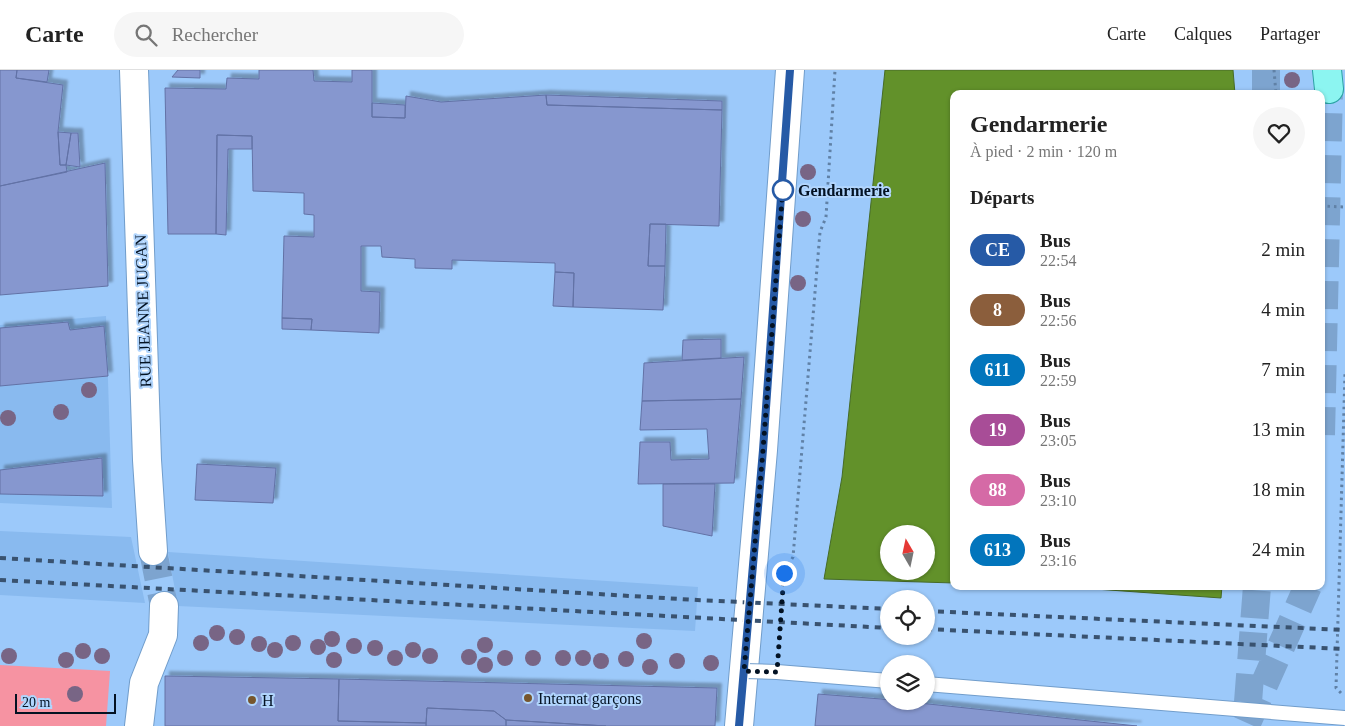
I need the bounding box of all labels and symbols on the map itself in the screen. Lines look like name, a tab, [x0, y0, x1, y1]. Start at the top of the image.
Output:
marker: Gendarmerie	[772, 179, 794, 201]
place label: Gendarmerie	[798, 182, 890, 199]
street label: RUE JEANNE JUGAN	[132, 234, 154, 388]
north arrow	[880, 525, 935, 580]
your location	[772, 561, 797, 586]
place label: Internat garçons	[538, 690, 642, 708]
scale bar	[15, 691, 116, 714]
place label: H	[262, 692, 274, 709]
marker: Internat garçons	[522, 692, 534, 704]
marker: H	[246, 694, 258, 706]

